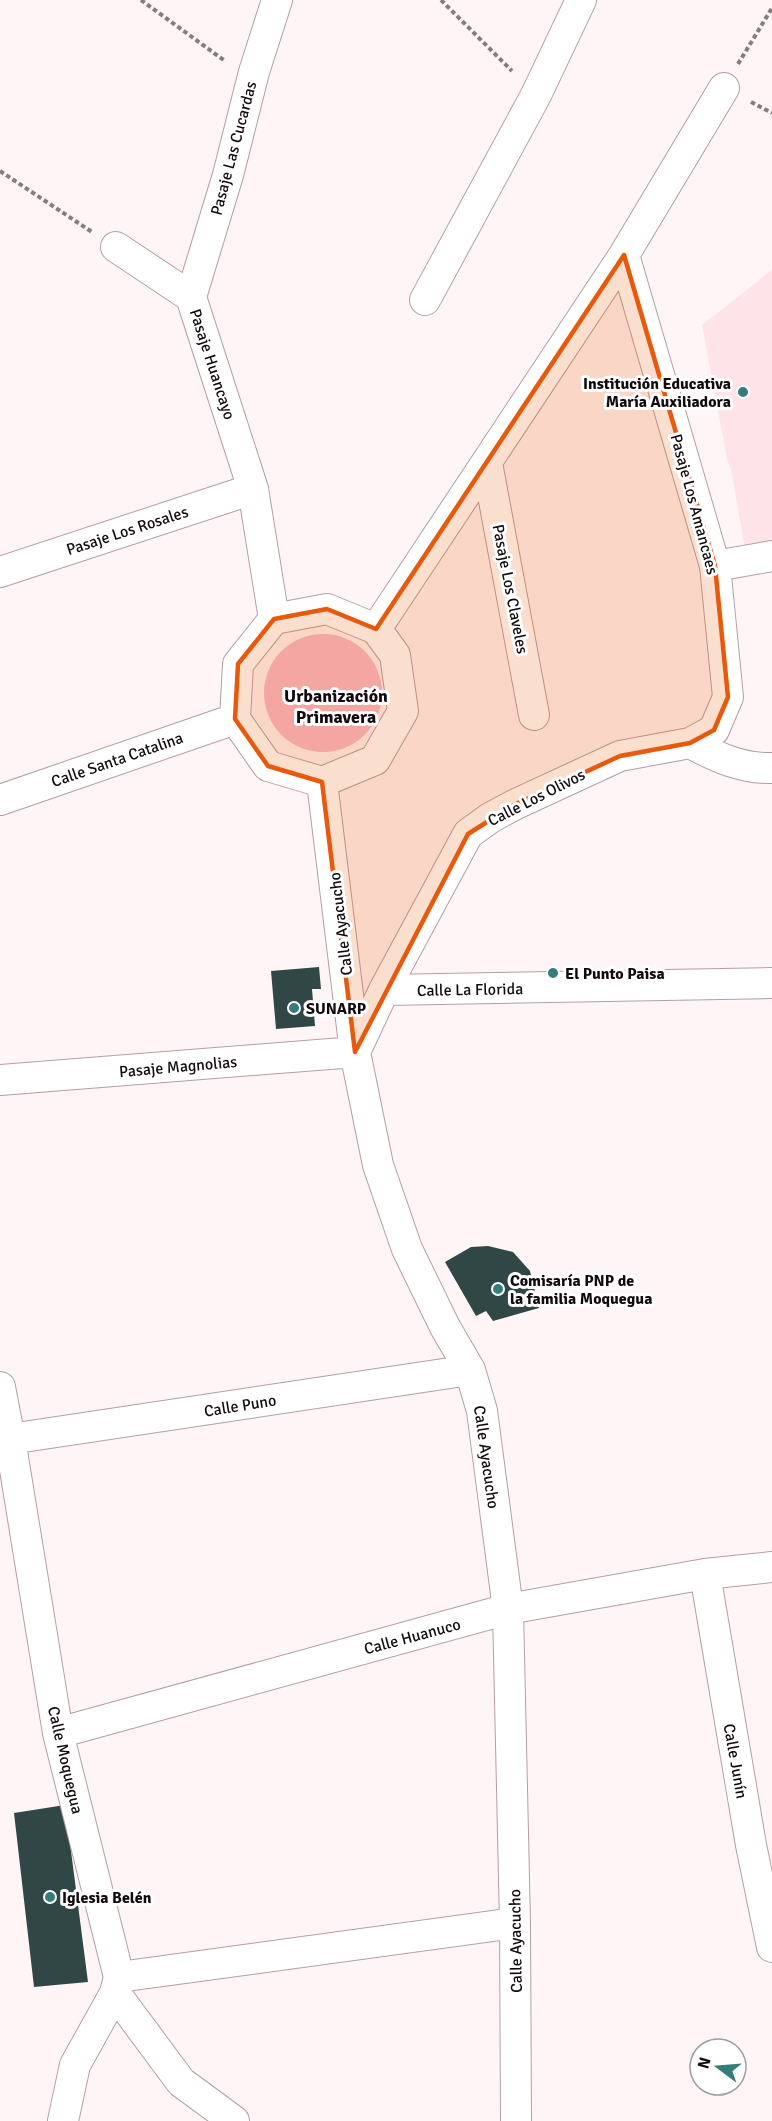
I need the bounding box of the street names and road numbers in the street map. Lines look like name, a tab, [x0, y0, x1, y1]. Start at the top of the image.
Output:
street label: Pasaje Las Cucardas	[206, 79, 261, 218]
street label: Pasaje Huancayo	[185, 306, 239, 422]
street label: Pasaje Los Amancaes	[666, 432, 722, 577]
street label: Pasaje Los Rosales	[64, 502, 191, 560]
street label: Pasaje Los Claveles	[488, 523, 532, 656]
street label: Calle Santa Catalina	[49, 728, 186, 792]
street label: Calle Los Olivos	[484, 765, 589, 831]
street label: Calle Ayacucho	[325, 871, 357, 977]
street label: Calle La Florida	[417, 979, 523, 1001]
street label: Pasaje Magnolias	[118, 1052, 238, 1082]
street label: Calle Puno	[203, 1390, 278, 1422]
street label: Calle Ayacucho	[469, 1404, 503, 1510]
street label: Calle Huanuco	[362, 1614, 463, 1659]
street label: Calle Moquegua	[43, 1704, 87, 1816]
street label: Calle Junín	[719, 1722, 751, 1800]
street label: Calle Ayacucho	[505, 1889, 527, 1993]

